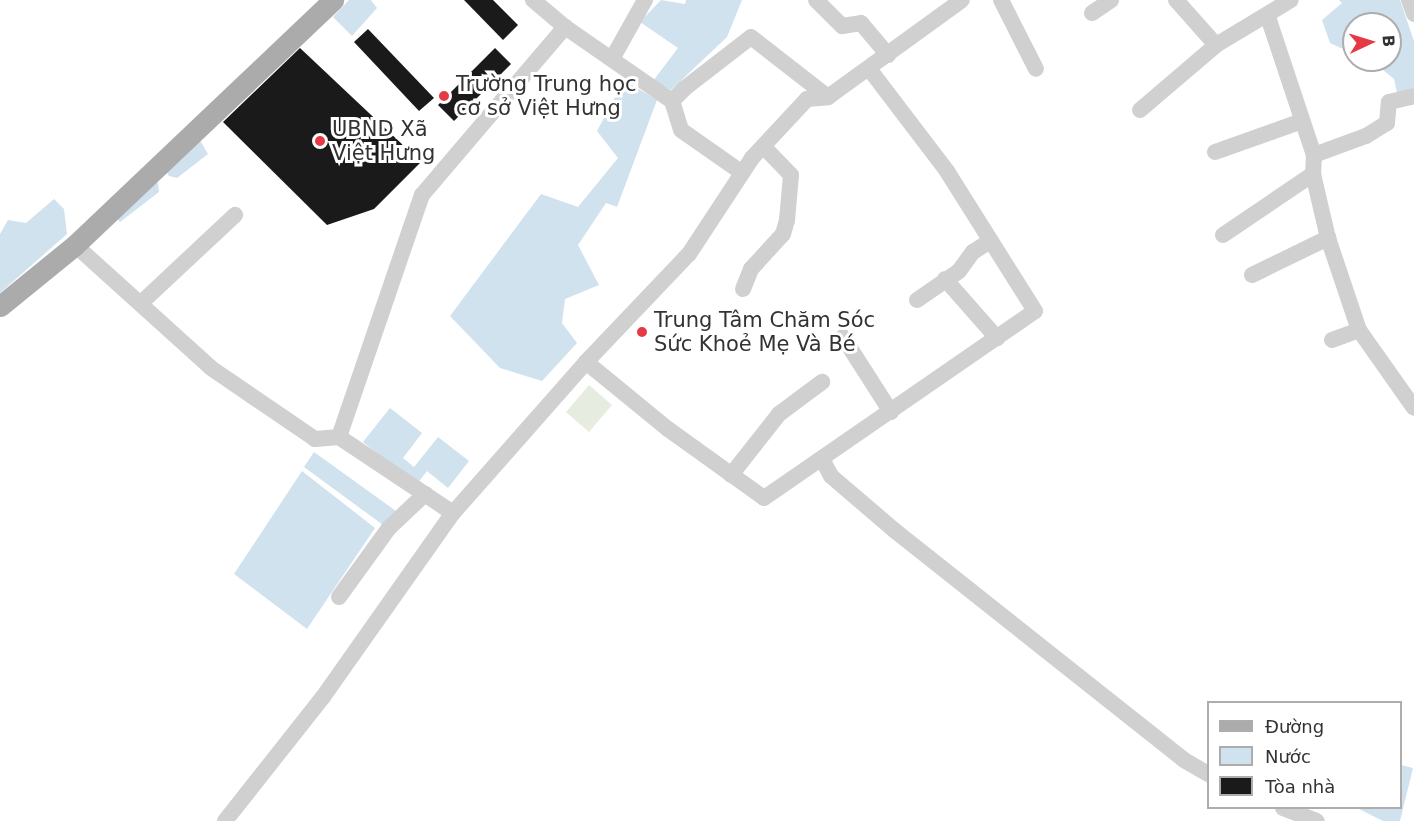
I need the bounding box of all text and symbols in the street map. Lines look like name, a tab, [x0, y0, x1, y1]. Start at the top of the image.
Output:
north arrow	[1342, 12, 1402, 72]
text: B	[1379, 34, 1398, 48]
place label: Trường Trung học cơ sở Việt Hưng	[456, 71, 637, 121]
marker: Trường Trung học cơ sở Việt Hưng	[437, 89, 451, 103]
place label: UBND Xã Việt Hưng	[332, 116, 435, 166]
marker: UBND Xã Việt Hưng	[313, 134, 327, 148]
place label: Trung Tâm Chăm Sóc Sức Khoẻ Mẹ Và Bé	[654, 307, 875, 357]
marker: Trung Tâm Chăm Sóc Sức Khoẻ Mẹ Và Bé	[635, 325, 649, 339]
legend	[1207, 701, 1402, 809]
text: Đường	[1265, 716, 1324, 737]
text: Nước	[1265, 746, 1311, 767]
text: Tòa nhà	[1265, 776, 1335, 797]

